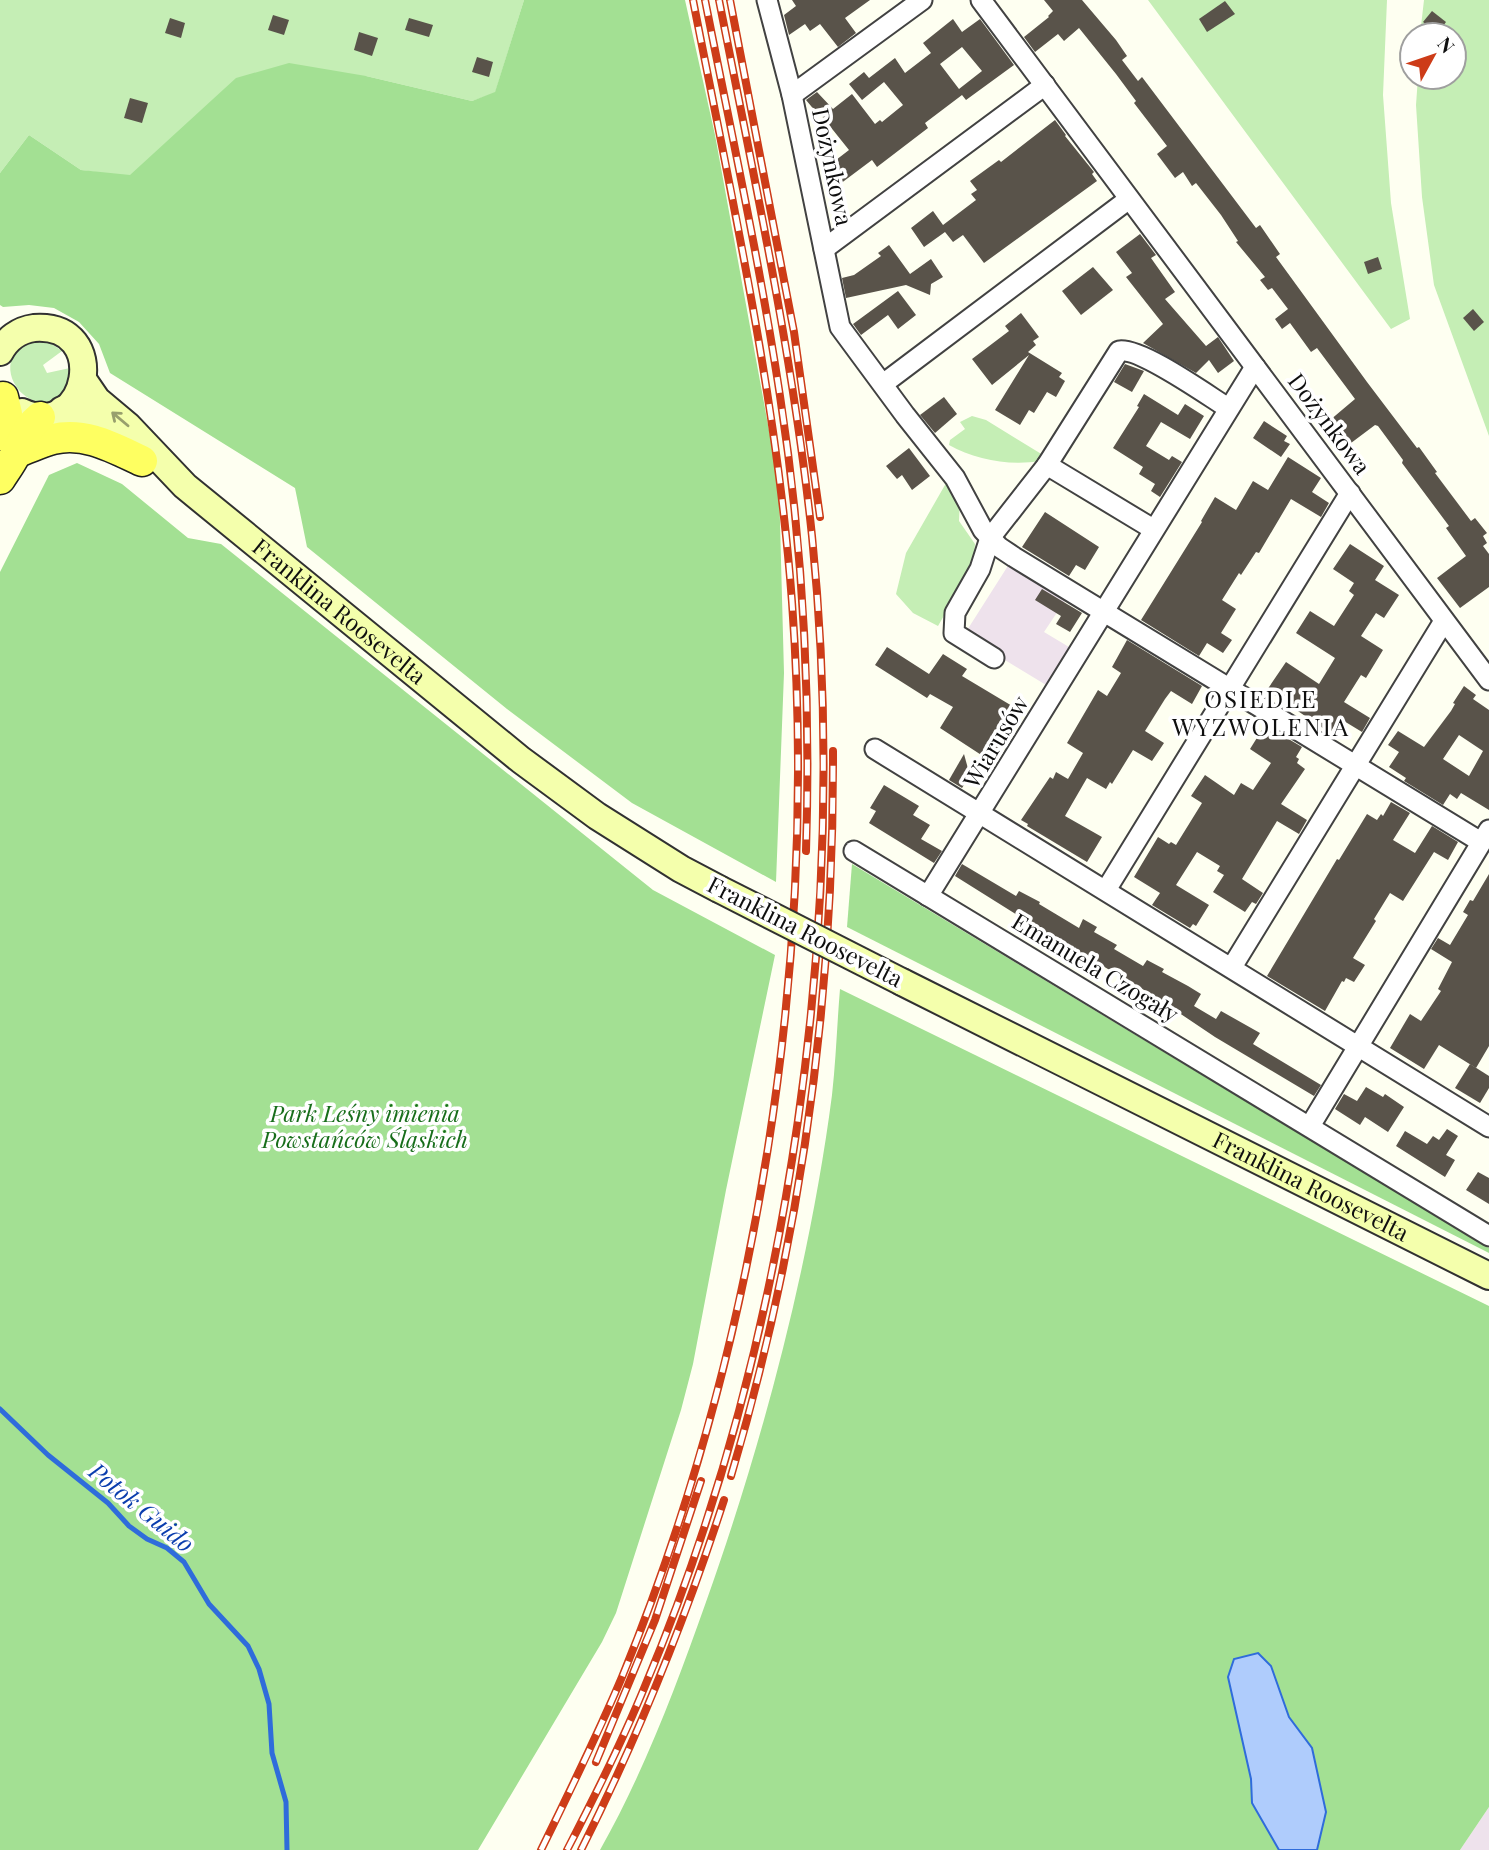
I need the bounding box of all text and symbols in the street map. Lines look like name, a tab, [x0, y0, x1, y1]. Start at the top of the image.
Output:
north arrow	[1398, 21, 1468, 91]
text: N	[1432, 31, 1461, 58]
street label: Dożynkowa	[806, 105, 861, 229]
street label: Dożynkowa	[1282, 366, 1379, 480]
one-way arrow	[112, 412, 130, 427]
street label: Franklina Roosevelta	[247, 530, 434, 691]
district label: OSIEDLE WYZWOLENIA	[1171, 682, 1350, 742]
street label: Wiarusów	[955, 689, 1035, 794]
street label: Franklina Roosevelta	[703, 868, 909, 994]
street label: Emanuela Czogały	[1007, 905, 1185, 1029]
park label: Park Leśny imienia Powstańców Śląskich	[261, 1097, 468, 1154]
street label: Franklina Roosevelta	[1208, 1123, 1415, 1248]
water label: Potok Guido	[82, 1454, 201, 1559]

